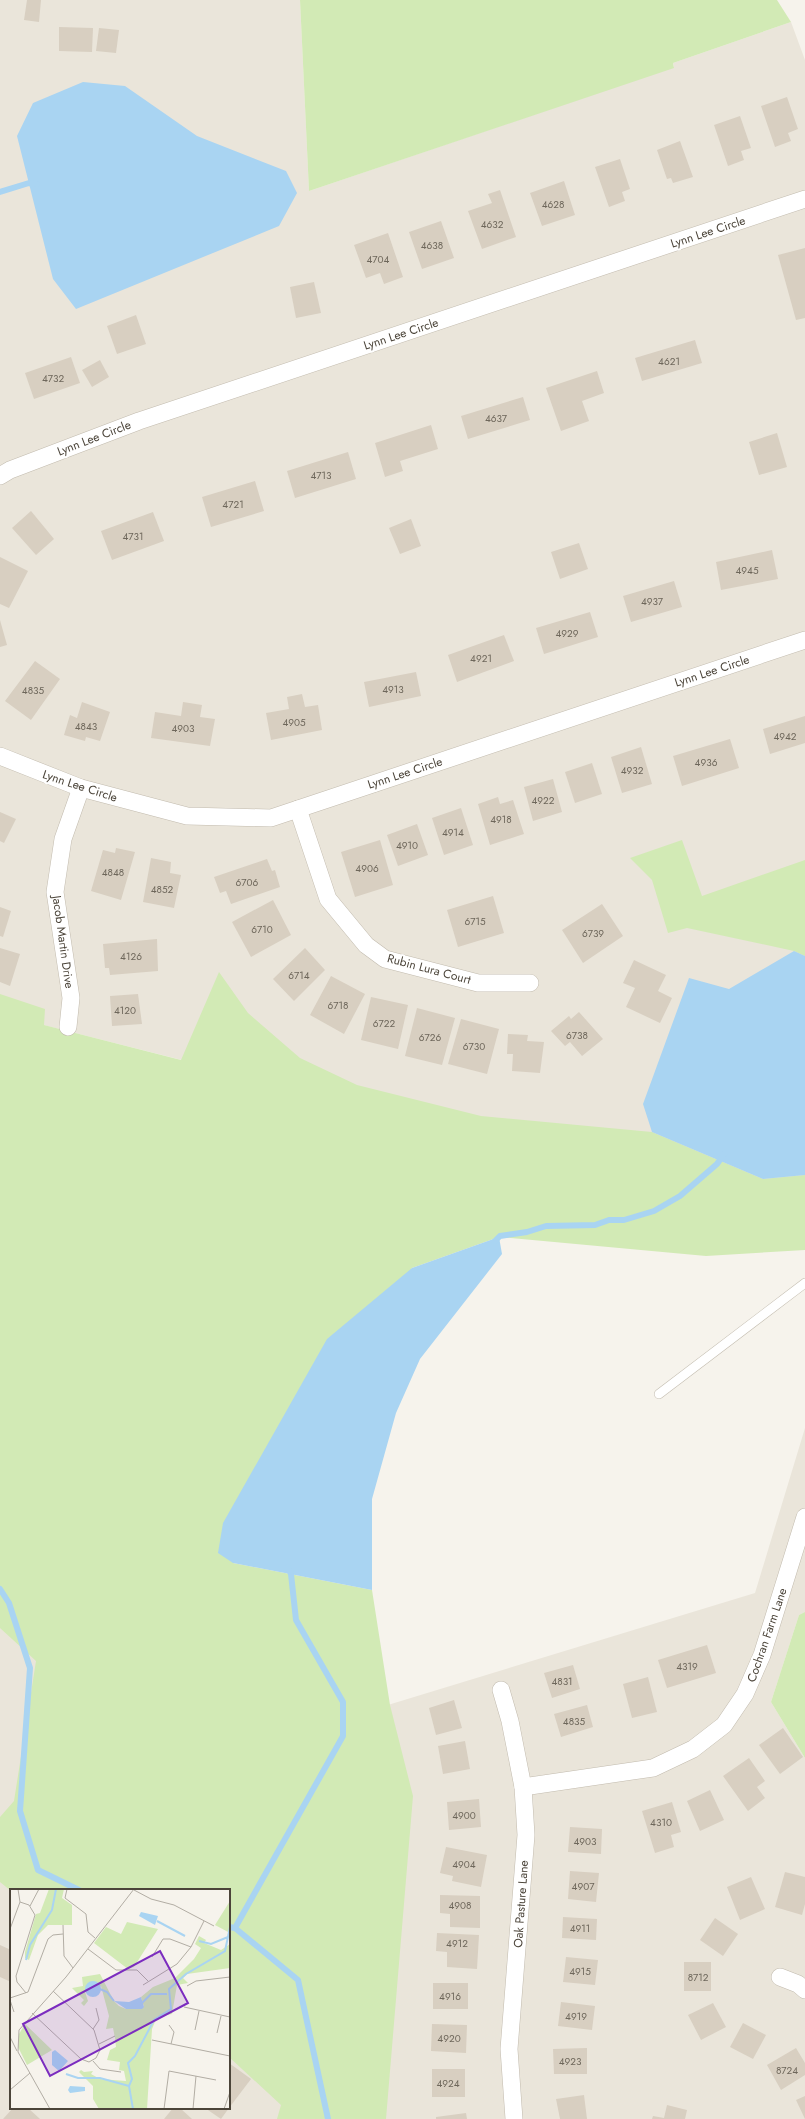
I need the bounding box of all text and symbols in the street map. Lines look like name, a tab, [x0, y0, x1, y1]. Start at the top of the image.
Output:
house number: 4628	[542, 197, 564, 212]
street label: Lynn Lee Circle	[668, 211, 748, 253]
house number: 4632	[481, 217, 504, 232]
house number: 4638	[421, 238, 443, 253]
house number: 4704	[367, 252, 390, 267]
street label: Lynn Lee Circle	[361, 313, 441, 355]
house number: 4621	[658, 354, 680, 369]
house number: 4732	[42, 371, 64, 386]
house number: 4637	[485, 411, 508, 426]
street label: Lynn Lee Circle	[55, 416, 133, 460]
house number: 4713	[310, 468, 332, 483]
house number: 4721	[222, 497, 244, 512]
house number: 4731	[122, 529, 144, 544]
house number: 4945	[735, 563, 759, 578]
house number: 4937	[641, 594, 664, 609]
house number: 4929	[555, 626, 579, 641]
street label: Lynn Lee Circle	[672, 650, 752, 692]
house number: 4921	[470, 651, 492, 666]
house number: 4913	[382, 682, 404, 697]
house number: 4835	[22, 683, 45, 698]
house number: 4905	[282, 715, 306, 730]
house number: 4843	[75, 719, 98, 734]
house number: 4903	[171, 721, 195, 736]
house number: 4942	[773, 729, 797, 744]
street label: Lynn Lee Circle	[365, 752, 445, 794]
house number: 4936	[695, 755, 718, 770]
house number: 4932	[621, 763, 644, 778]
street label: Lynn Lee Circle	[40, 765, 120, 807]
house number: 4922	[532, 793, 555, 808]
house number: 4918	[490, 812, 512, 827]
house number: 4914	[442, 825, 464, 840]
house number: 4910	[396, 838, 418, 853]
house number: 4906	[355, 861, 379, 876]
house number: 4848	[102, 865, 124, 880]
house number: 6706	[236, 875, 259, 890]
house number: 4852	[151, 882, 174, 897]
street label: Jacob Martin Drive	[47, 892, 78, 990]
house number: 6715	[464, 914, 486, 929]
house number: 6710	[251, 922, 273, 937]
house number: 6739	[582, 926, 604, 941]
house number: 4126	[120, 949, 142, 964]
street label: Rubin Lura Court	[385, 949, 473, 989]
house number: 6714	[288, 968, 310, 983]
house number: 6718	[328, 998, 348, 1013]
house number: 4120	[114, 1003, 136, 1018]
house number: 6722	[373, 1016, 396, 1031]
house number: 6738	[566, 1028, 588, 1043]
house number: 6726	[419, 1030, 441, 1045]
house number: 6730	[463, 1039, 485, 1054]
street label: Cochran Farm Lane	[742, 1585, 792, 1685]
house number: 4319	[676, 1659, 698, 1674]
house number: 4831	[551, 1674, 573, 1689]
house number: 4835	[563, 1714, 586, 1729]
house number: 4900	[452, 1808, 476, 1823]
house number: 4310	[650, 1815, 672, 1830]
house number: 4903	[573, 1834, 597, 1849]
house number: 4904	[452, 1857, 476, 1872]
street label: Oak Pasture Lane	[509, 1860, 533, 1948]
house number: 4907	[572, 1879, 595, 1894]
inset map	[10, 1889, 230, 2109]
house number: 4908	[448, 1898, 472, 1913]
house number: 4911	[570, 1921, 590, 1936]
house number: 4912	[446, 1936, 468, 1951]
house number: 4915	[569, 1964, 591, 1979]
house number: 8712	[688, 1970, 709, 1985]
house number: 4916	[439, 1989, 461, 2004]
house number: 4919	[565, 2009, 587, 2024]
house number: 4920	[437, 2031, 461, 2046]
house number: 4923	[559, 2054, 582, 2069]
house number: 8724	[776, 2063, 798, 2078]
house number: 4924	[436, 2076, 460, 2091]

